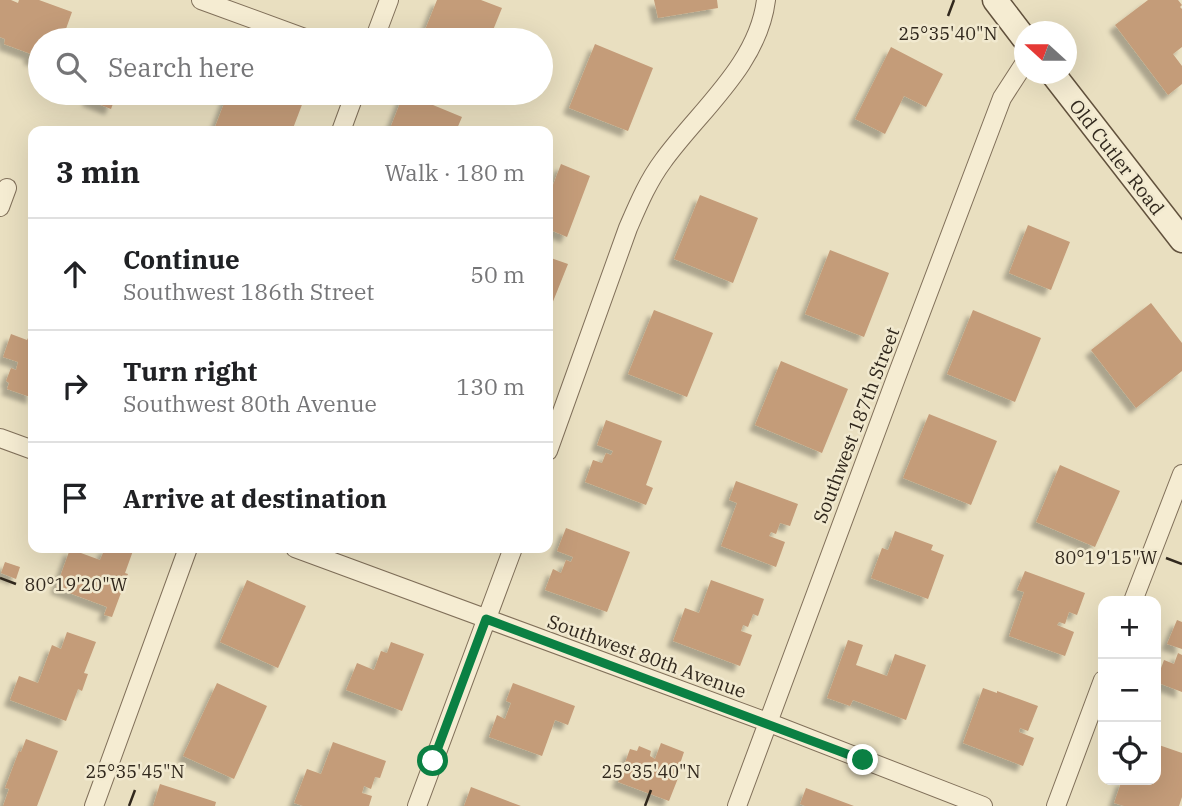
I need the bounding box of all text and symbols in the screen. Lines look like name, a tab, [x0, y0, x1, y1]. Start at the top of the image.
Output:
north arrow	[1014, 21, 1077, 84]
text: 25°35'40"N	[899, 22, 998, 45]
search box	[28, 28, 553, 105]
icon: search	[52, 48, 90, 86]
text: Search here	[108, 50, 254, 84]
street label: Old Cutler Road	[1064, 94, 1170, 220]
text: 3 min	[56, 152, 140, 191]
text: Walk · 180 m	[384, 157, 525, 187]
text: Continue	[123, 242, 240, 276]
icon: ahead	[56, 255, 94, 293]
text: 50 m	[470, 259, 525, 289]
text: Southwest 186th Street	[123, 276, 374, 306]
street label: Southwest 187th Street	[808, 324, 905, 526]
text: Turn right	[123, 354, 257, 388]
icon: right	[56, 367, 94, 405]
text: 130 m	[456, 371, 525, 401]
text: Southwest 80th Avenue	[123, 388, 377, 418]
icon: arrive	[56, 479, 94, 517]
text: Arrive at destination	[123, 481, 387, 515]
text: 80°19'15"W	[1055, 546, 1158, 569]
text: 80°19'20"W	[25, 573, 128, 596]
map controls	[1098, 596, 1161, 785]
button: +	[1098, 596, 1161, 659]
street label: Southwest 80th Avenue	[544, 609, 750, 703]
button: −	[1098, 659, 1161, 722]
button: locate	[1098, 722, 1161, 785]
route end	[847, 744, 878, 775]
route start	[417, 745, 448, 776]
text: 25°35'45"N	[86, 760, 185, 783]
text: 25°35'40"N	[602, 760, 701, 783]

